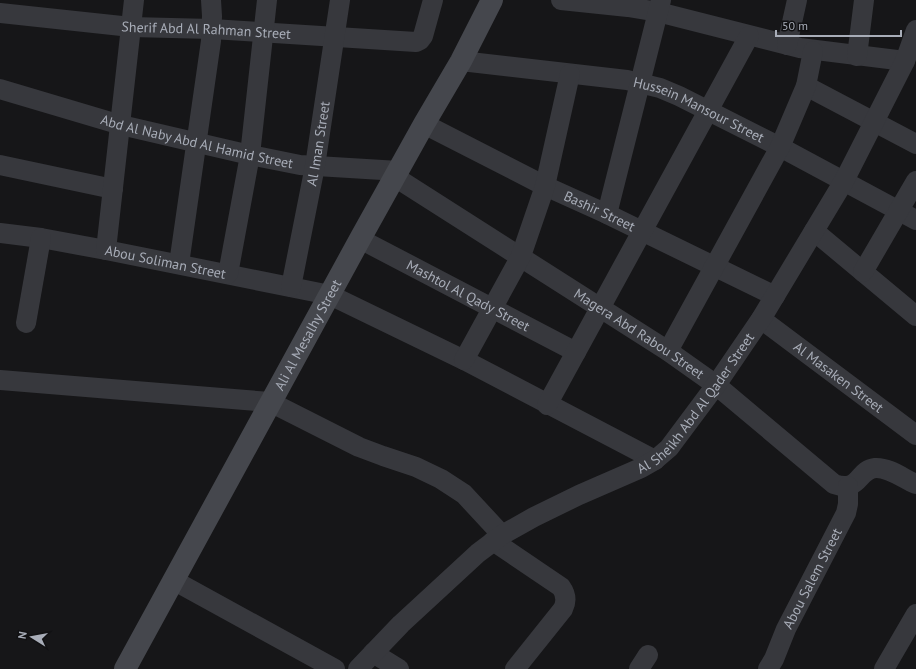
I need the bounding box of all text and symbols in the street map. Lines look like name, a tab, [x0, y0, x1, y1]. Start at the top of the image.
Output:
scale bar	[776, 12, 901, 38]
street label: Sherif Abd Al Rahman Street	[121, 17, 292, 43]
text: 50 m	[782, 18, 808, 33]
street label: Hussein Mansour Street	[632, 73, 768, 147]
street label: Al Iman Street	[302, 100, 334, 188]
street label: Abd Al Naby Abd Al Hamid Street	[99, 110, 295, 172]
street label: Bashir Street	[561, 187, 639, 236]
street label: Abou Soliman Street	[103, 241, 228, 283]
street label: Mashtol Al Qady Street	[403, 256, 533, 335]
street label: Ali Al Mesalhy Street	[270, 276, 345, 393]
street label: Magera Abd Rabou Street	[571, 284, 708, 383]
street label: Al Sheikh Abd Al Qader Street	[634, 329, 758, 477]
street label: Al Masaken Street	[790, 338, 887, 417]
street label: Abou Salem Street	[779, 525, 846, 632]
north arrow	[12, 617, 52, 657]
text: N	[15, 630, 30, 640]

